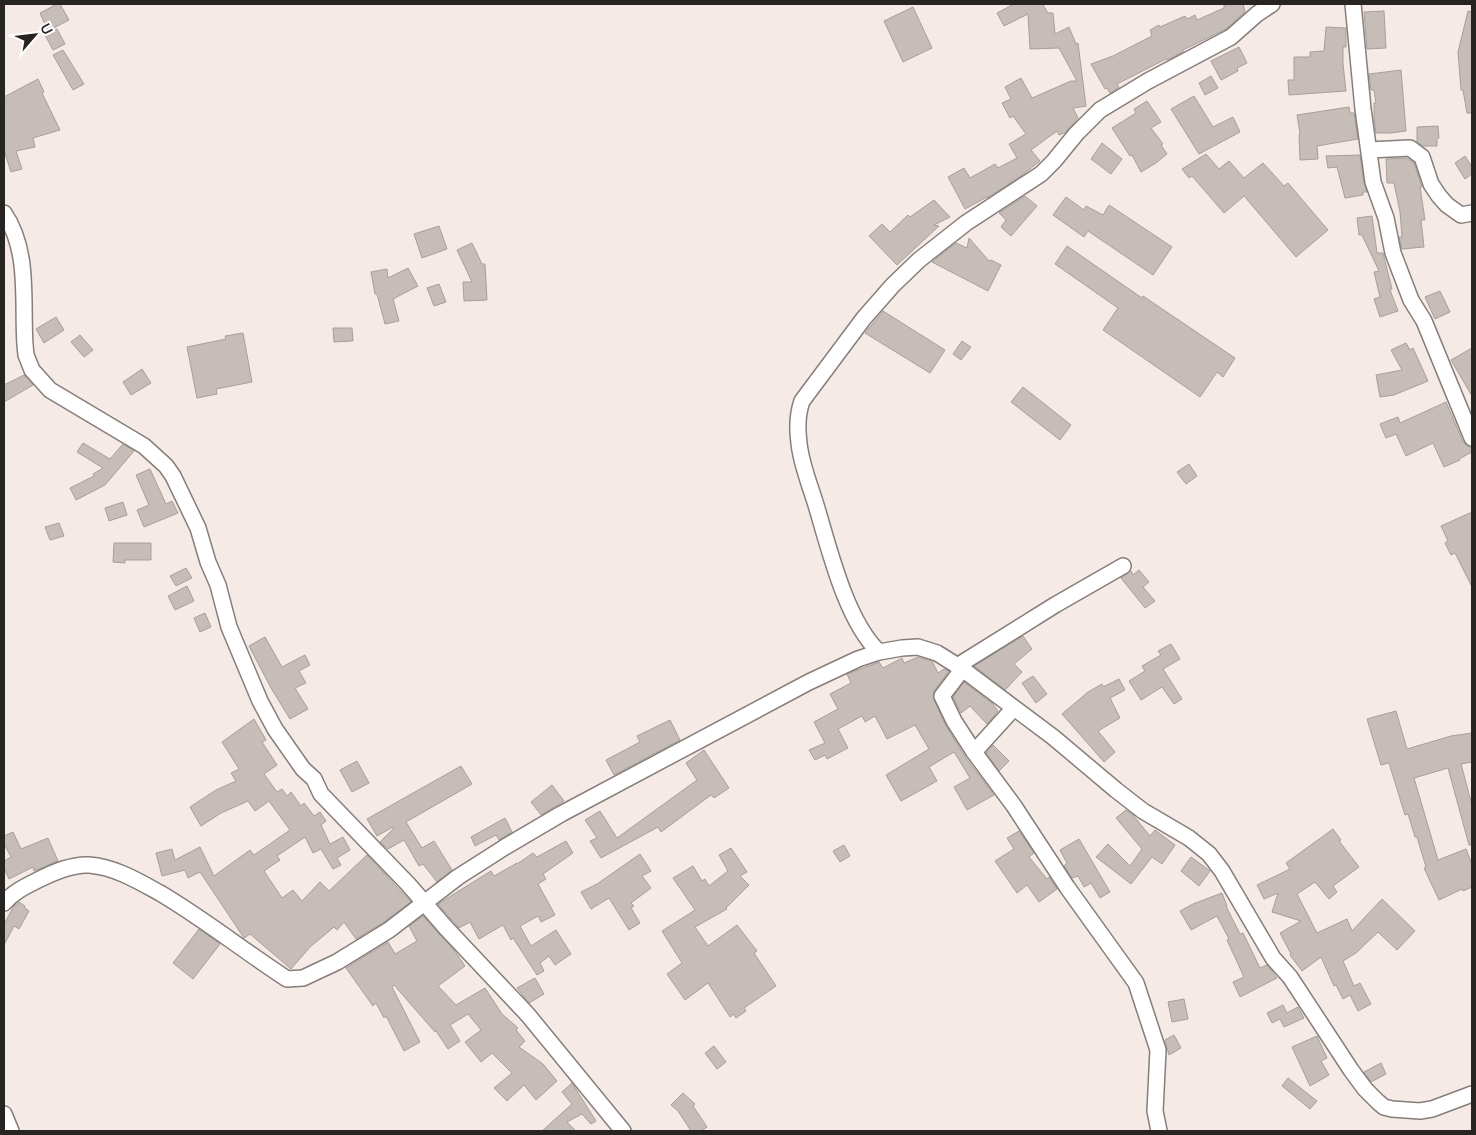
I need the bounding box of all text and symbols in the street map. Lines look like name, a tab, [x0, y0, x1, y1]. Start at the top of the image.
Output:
north arrow	[10, 10, 60, 60]
text: U	[35, 20, 57, 38]

